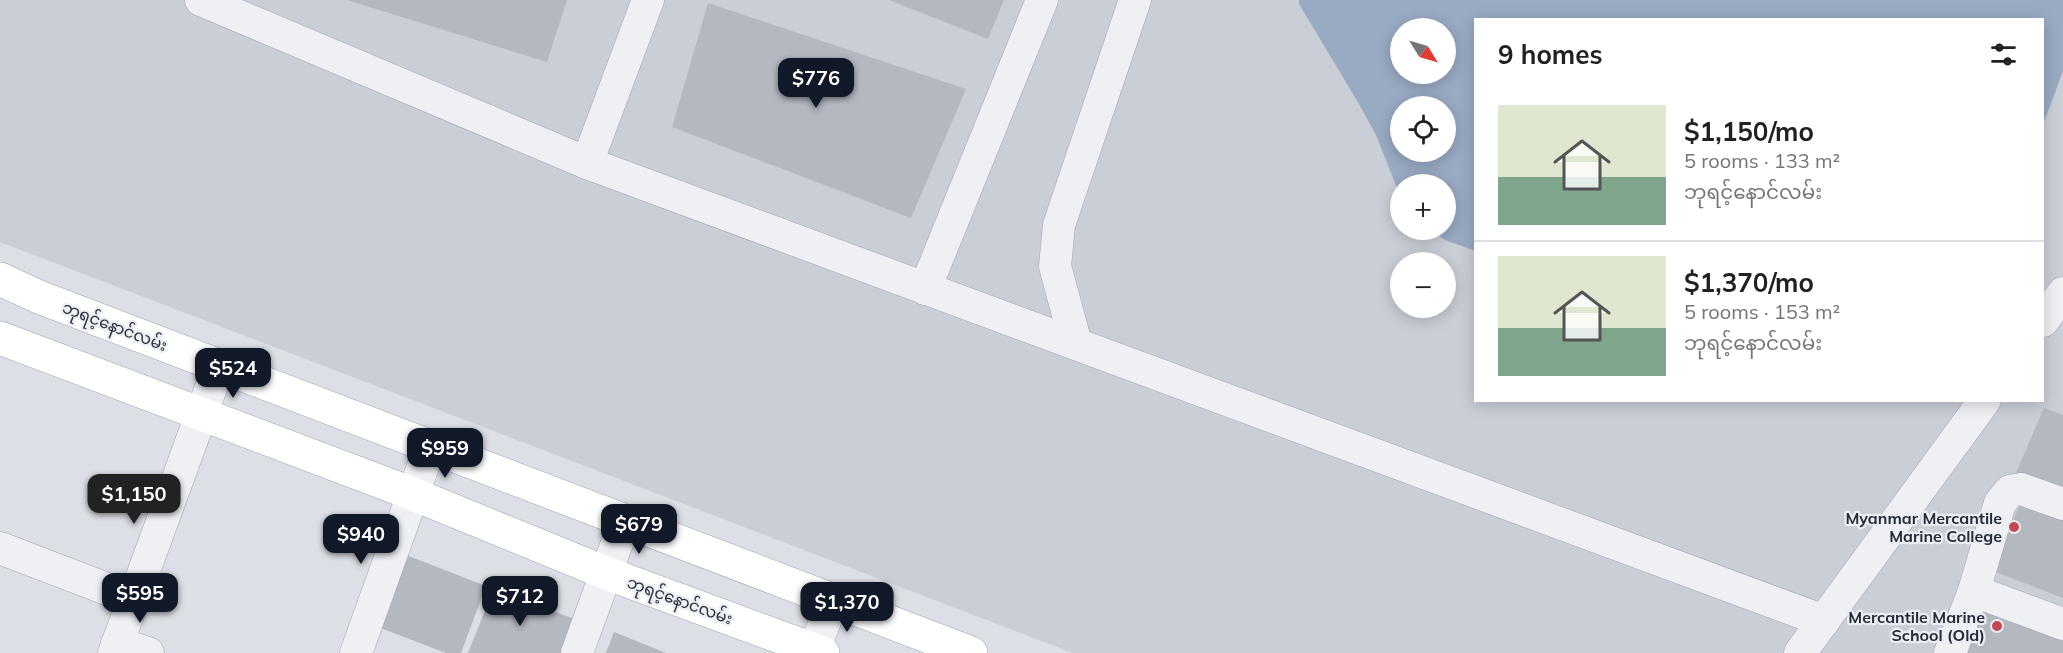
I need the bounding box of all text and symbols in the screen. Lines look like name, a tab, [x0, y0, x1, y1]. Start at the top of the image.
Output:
north arrow	[1390, 18, 1456, 84]
map controls	[1390, 18, 1456, 318]
text: 9 homes	[1498, 38, 1602, 71]
icon: filters	[1987, 38, 2020, 71]
pin: $776	[780, 58, 852, 109]
text: $776	[792, 65, 840, 90]
button: locate	[1390, 96, 1456, 162]
text: $1,150/mo	[1684, 115, 1814, 148]
icon: home	[1546, 129, 1618, 201]
text: 5 rooms · 133 m²	[1684, 148, 1840, 173]
button: +	[1390, 174, 1456, 240]
text: ဘုရင့်နောင်လမ်း	[1684, 179, 1822, 204]
button: −	[1390, 252, 1456, 318]
text: $1,370/mo	[1684, 266, 1814, 299]
icon: home	[1546, 280, 1618, 352]
street label: ဘုရင့်နောင်လမ်း	[58, 296, 171, 360]
text: 5 rooms · 153 m²	[1684, 299, 1840, 324]
text: ဘုရင့်နောင်လမ်း	[1684, 330, 1822, 355]
pin: $524	[197, 348, 269, 399]
text: $524	[209, 355, 257, 380]
pin: $959	[409, 428, 481, 479]
text: $959	[421, 435, 469, 460]
pin: $1,150	[85, 474, 183, 525]
text: $1,150	[102, 481, 166, 506]
pin: $679	[603, 504, 675, 555]
place label: Myanmar Mercantile Marine College	[1845, 508, 2002, 546]
text: $679	[615, 511, 663, 536]
pin: $940	[325, 514, 397, 565]
marker: Myanmar Mercantile Marine College	[2007, 520, 2021, 534]
text: $940	[337, 521, 385, 546]
street label: ဘုရင့်နောင်လမ်း	[623, 571, 736, 633]
pin: $595	[104, 573, 176, 624]
pin: $712	[484, 576, 556, 627]
text: $595	[116, 580, 164, 605]
pin: $1,370	[798, 582, 896, 633]
text: $712	[496, 583, 544, 608]
text: $1,370	[815, 589, 879, 614]
place label: Mercantile Marine School (Old)	[1848, 607, 1985, 645]
marker: Mercantile Marine School (Old)	[1990, 619, 2004, 633]

